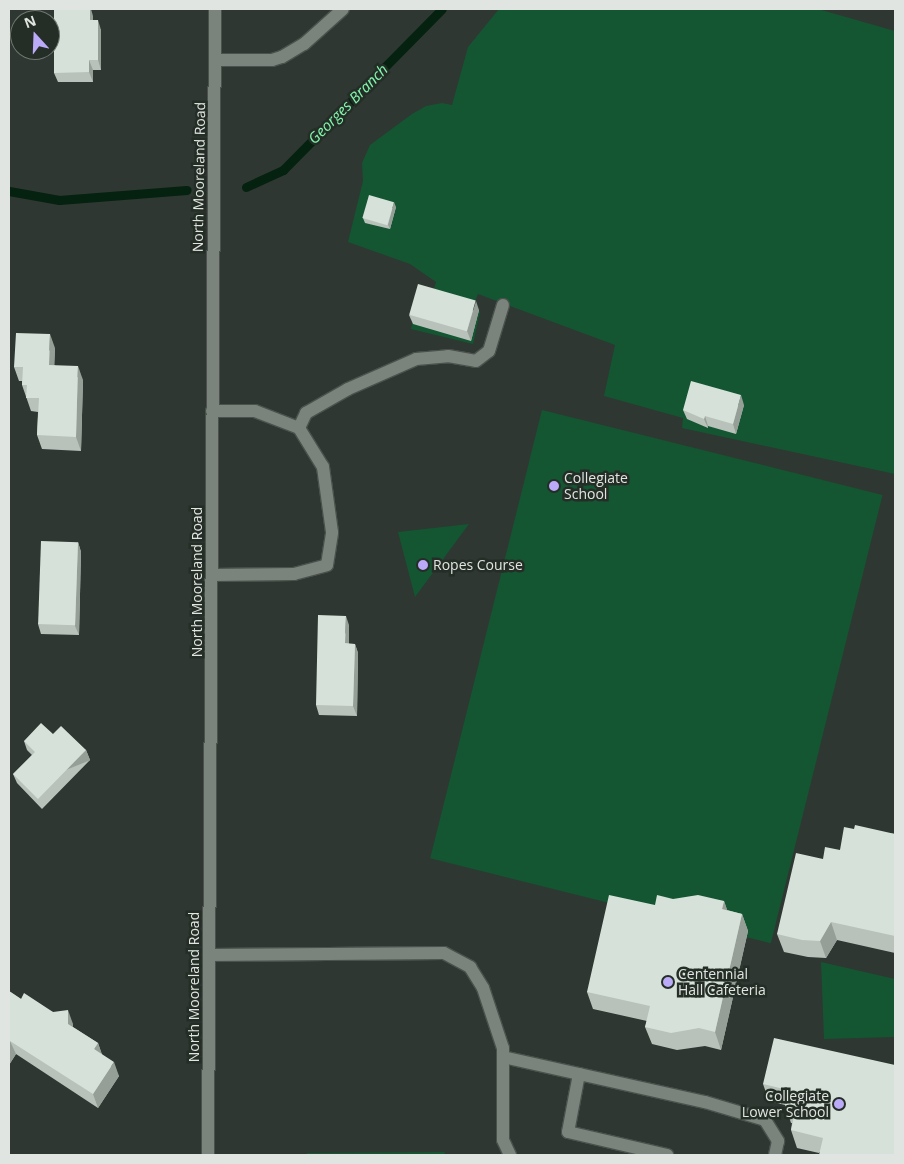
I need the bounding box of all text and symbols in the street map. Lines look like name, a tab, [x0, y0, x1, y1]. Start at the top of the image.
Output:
north arrow	[10, 10, 60, 60]
text: N	[21, 11, 39, 32]
water label: Georges Branch	[304, 60, 392, 148]
street label: North Mooreland Road	[189, 102, 209, 252]
place label: Collegiate School	[564, 470, 628, 502]
marker: Collegiate School	[548, 480, 560, 492]
street label: North Mooreland Road	[189, 507, 205, 657]
place label: Ropes Course	[433, 557, 523, 573]
marker: Ropes Course	[417, 559, 429, 571]
street label: North Mooreland Road	[186, 912, 202, 1062]
place label: Centennial Hall Cafeteria	[678, 966, 766, 999]
marker: Centennial Hall Cafeteria	[662, 976, 674, 988]
place label: Collegiate Lower School	[742, 1088, 829, 1120]
marker: Collegiate Lower School	[833, 1098, 845, 1110]

